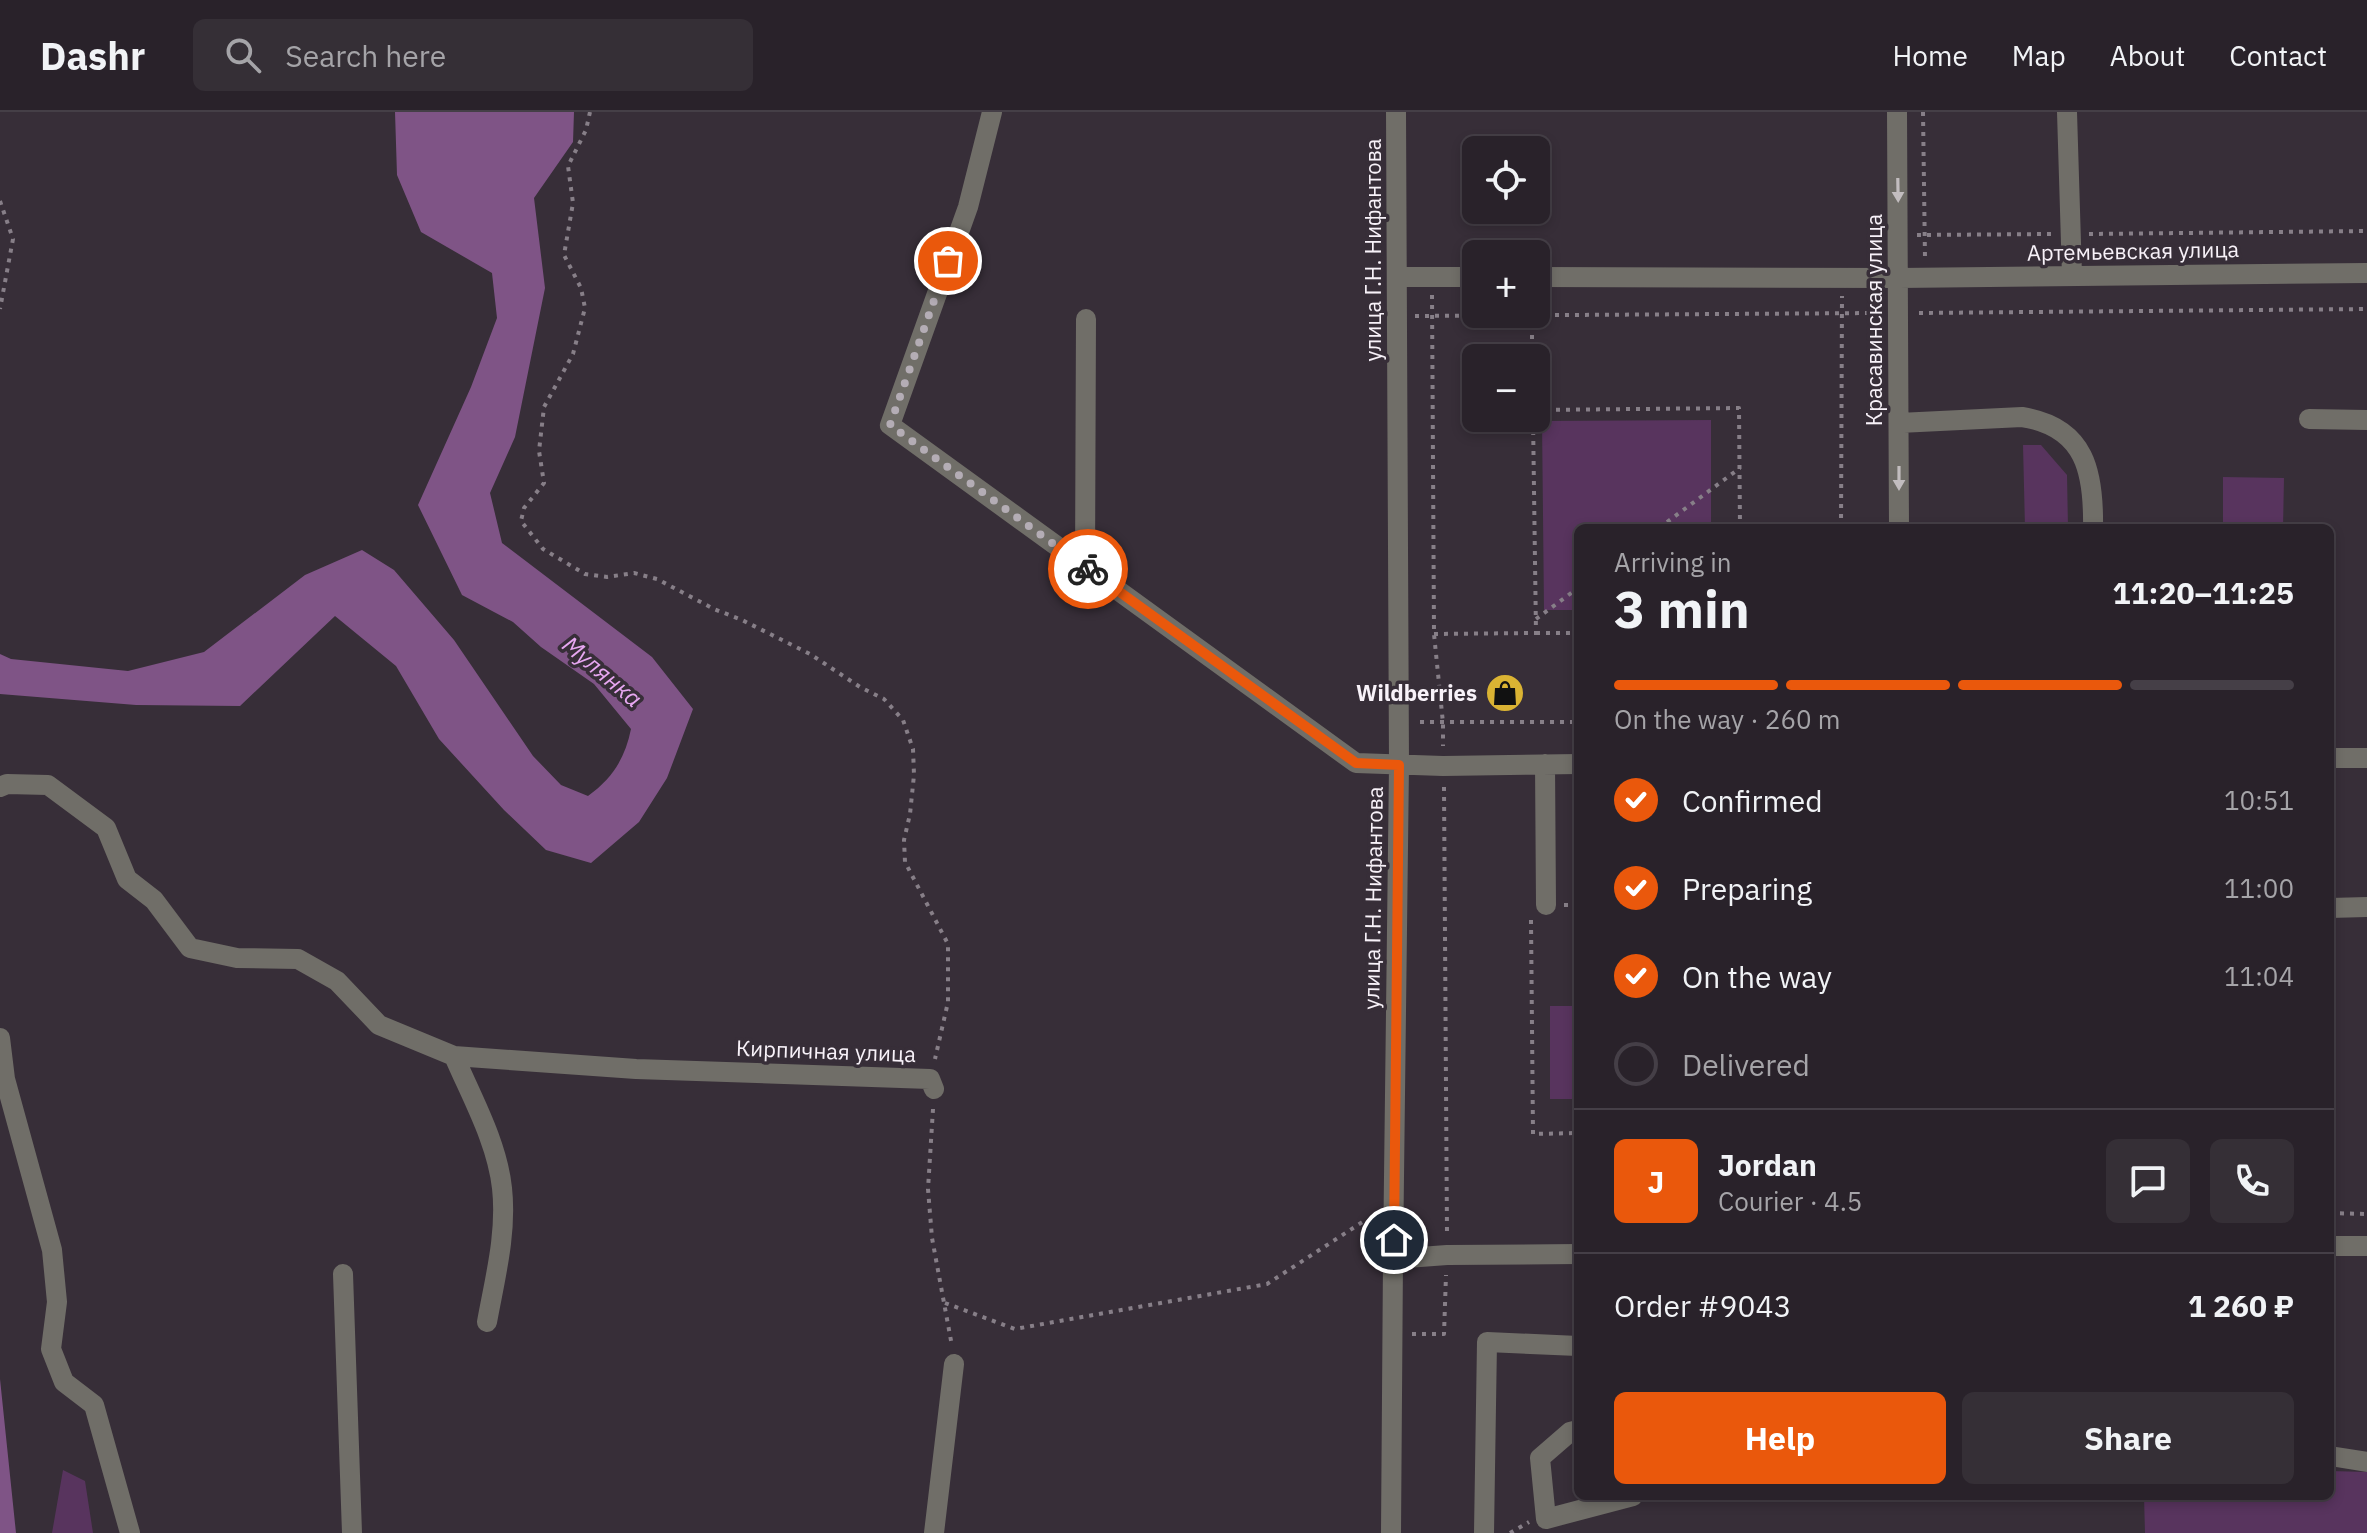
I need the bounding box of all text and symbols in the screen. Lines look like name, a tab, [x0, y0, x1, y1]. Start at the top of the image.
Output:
search box	[193, 19, 753, 91]
text: Dashr	[40, 31, 145, 80]
icon: search	[221, 33, 265, 77]
text: Search here	[285, 36, 446, 75]
text: Home	[1892, 37, 1968, 74]
text: Map	[2012, 37, 2066, 74]
text: About	[2110, 37, 2185, 74]
text: Contact	[2229, 37, 2327, 74]
map controls	[1462, 136, 1550, 432]
button: locate	[1462, 136, 1550, 224]
street label: улица Г.Н. Нифантова	[1358, 138, 1387, 362]
one-way arrow	[1892, 178, 1904, 203]
street label: Красавинская улица	[1859, 213, 1888, 426]
pin	[914, 227, 982, 295]
street label: Артемьевская улица	[2027, 234, 2240, 267]
icon: bag	[926, 239, 970, 283]
button: +	[1462, 240, 1550, 328]
button: −	[1462, 344, 1550, 432]
one-way arrow	[1893, 466, 1905, 491]
courier	[1048, 529, 1128, 609]
text: Arriving in	[1614, 545, 1731, 579]
icon: bike	[1066, 547, 1110, 591]
text: 11:20–11:25	[2113, 573, 2294, 612]
text: 3 min	[1614, 575, 1750, 642]
water label: Мулянка	[556, 628, 649, 714]
shop icon: Wildberries	[1484, 672, 1526, 714]
place label: Wildberries	[1356, 678, 1477, 707]
text: On the way · 260 m	[1614, 702, 1840, 736]
icon: check	[1614, 778, 1658, 822]
text: Confirmed	[1682, 781, 1823, 820]
text: 10:51	[2224, 783, 2294, 817]
street label: улица Г.Н. Нифантова	[1356, 786, 1389, 1010]
icon: check	[1614, 866, 1658, 910]
text: Preparing	[1682, 869, 1812, 908]
text: 11:00	[2224, 871, 2294, 905]
icon: check	[1614, 954, 1658, 998]
text: On the way	[1682, 957, 1832, 996]
text: 11:04	[2224, 959, 2294, 993]
street label: Кирпичная улица	[736, 1033, 917, 1068]
text: Delivered	[1682, 1045, 1810, 1084]
button: chat	[2106, 1139, 2190, 1223]
button: phone	[2210, 1139, 2294, 1223]
text: Jordan	[1718, 1145, 1817, 1184]
text: J	[1648, 1162, 1664, 1201]
text: Courier · 4.5	[1718, 1184, 1862, 1218]
pin	[1360, 1206, 1428, 1274]
icon: home	[1372, 1218, 1416, 1262]
text: Order #9043	[1614, 1286, 1791, 1325]
text: 1 260 ₽	[2188, 1286, 2294, 1325]
button: Help	[1614, 1392, 1946, 1484]
button: Share	[1962, 1392, 2294, 1484]

